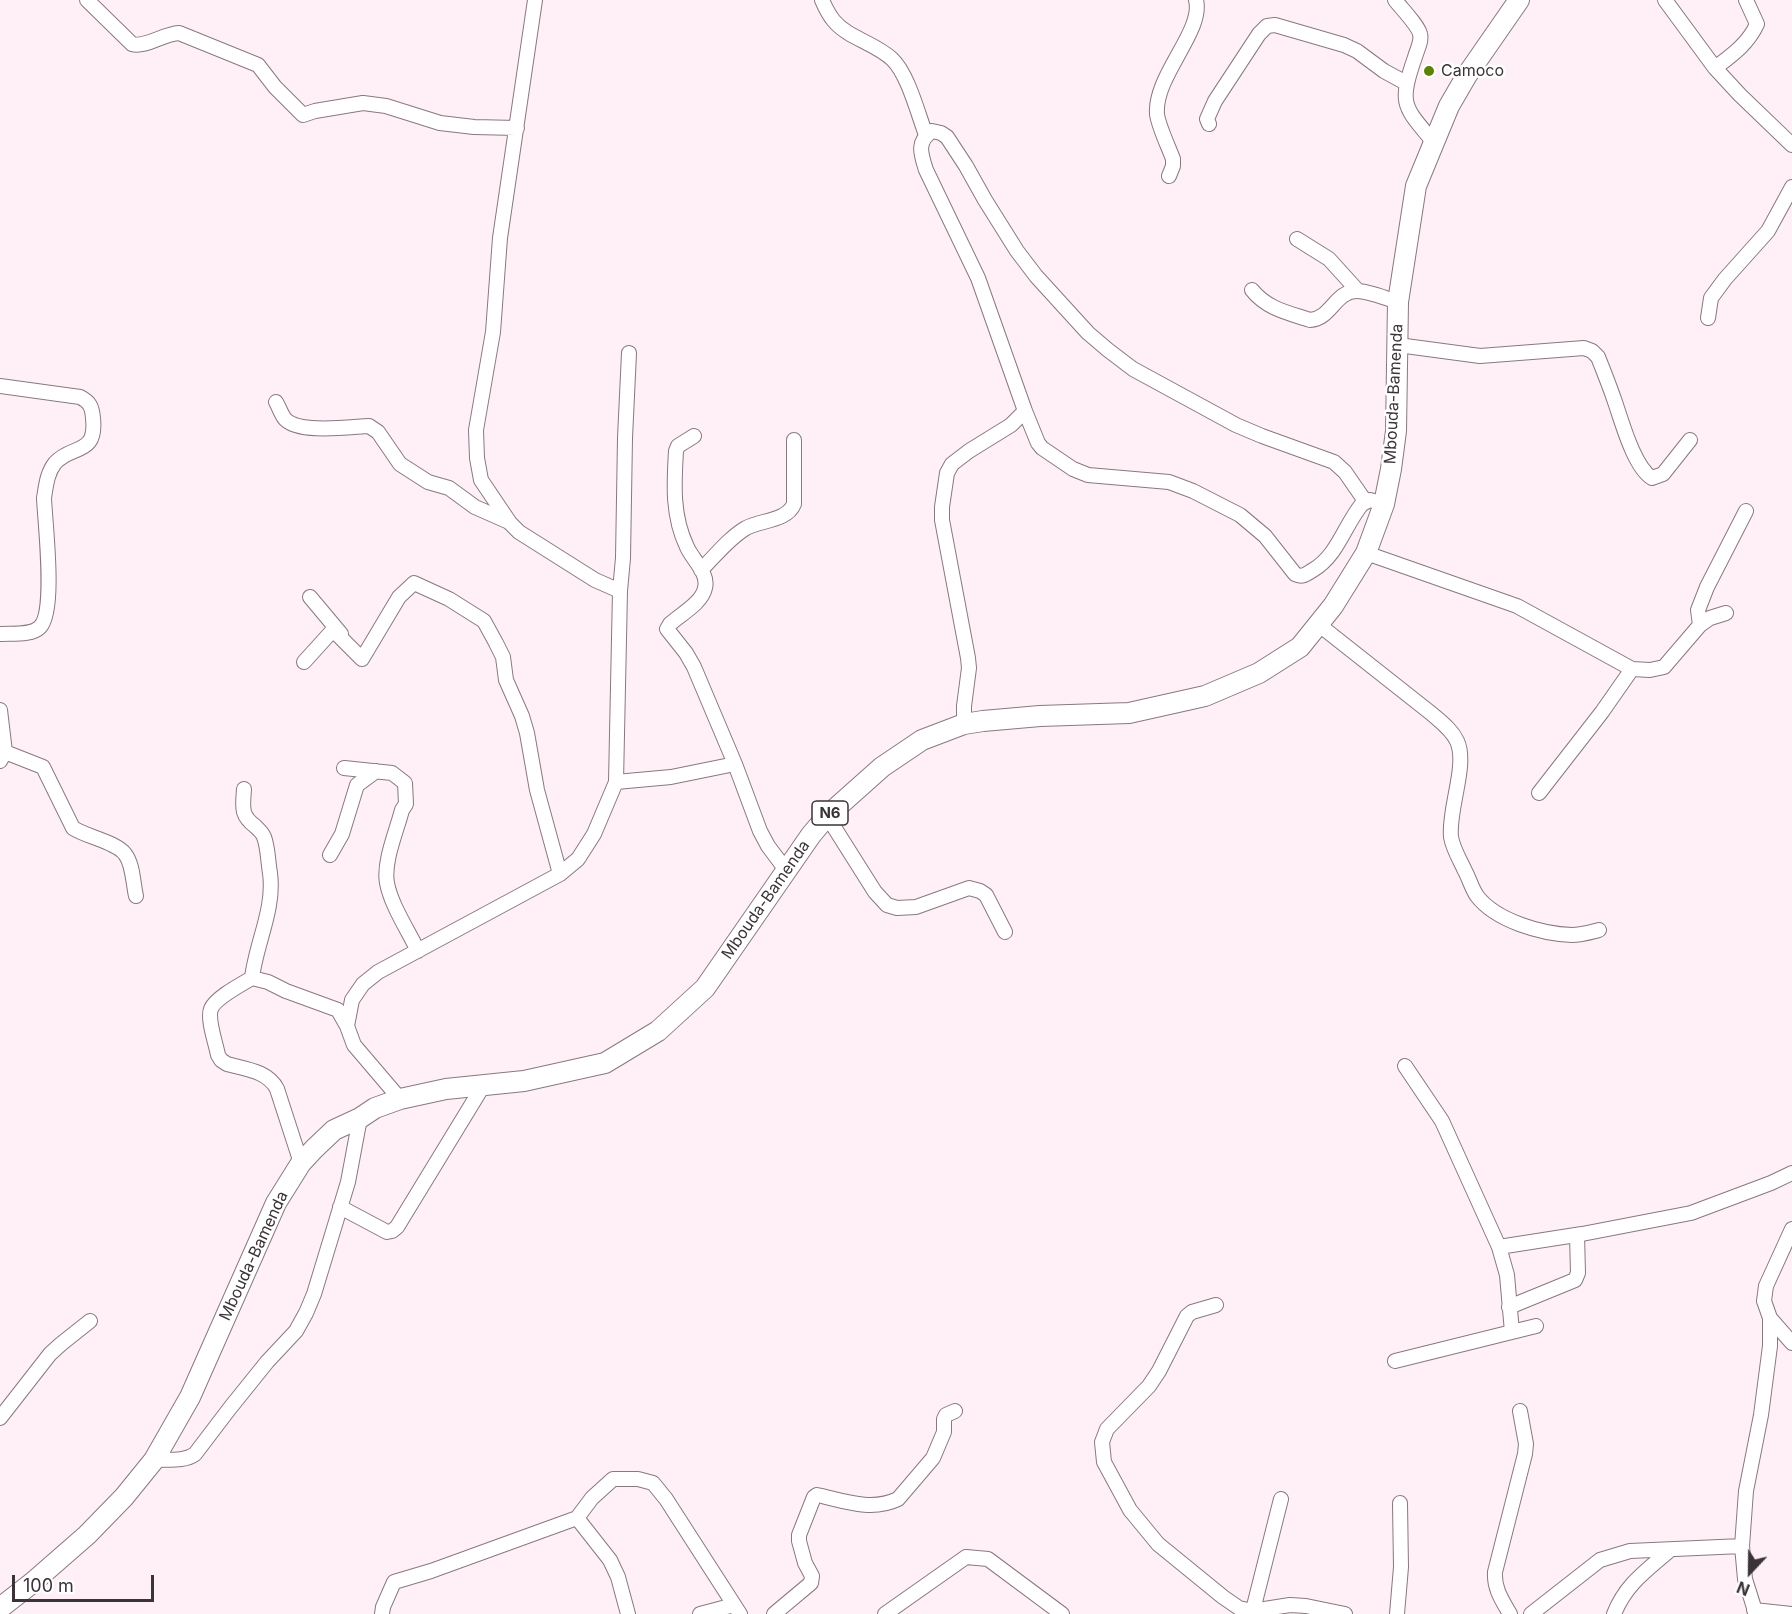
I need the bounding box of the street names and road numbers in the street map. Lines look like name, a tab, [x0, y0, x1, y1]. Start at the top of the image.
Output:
street label: Mbouda-Bamenda	[1381, 323, 1407, 465]
road number: N6	[812, 801, 848, 825]
street label: Mbouda-Bamenda	[718, 837, 814, 963]
street label: Mbouda-Bamenda	[216, 1188, 292, 1324]

